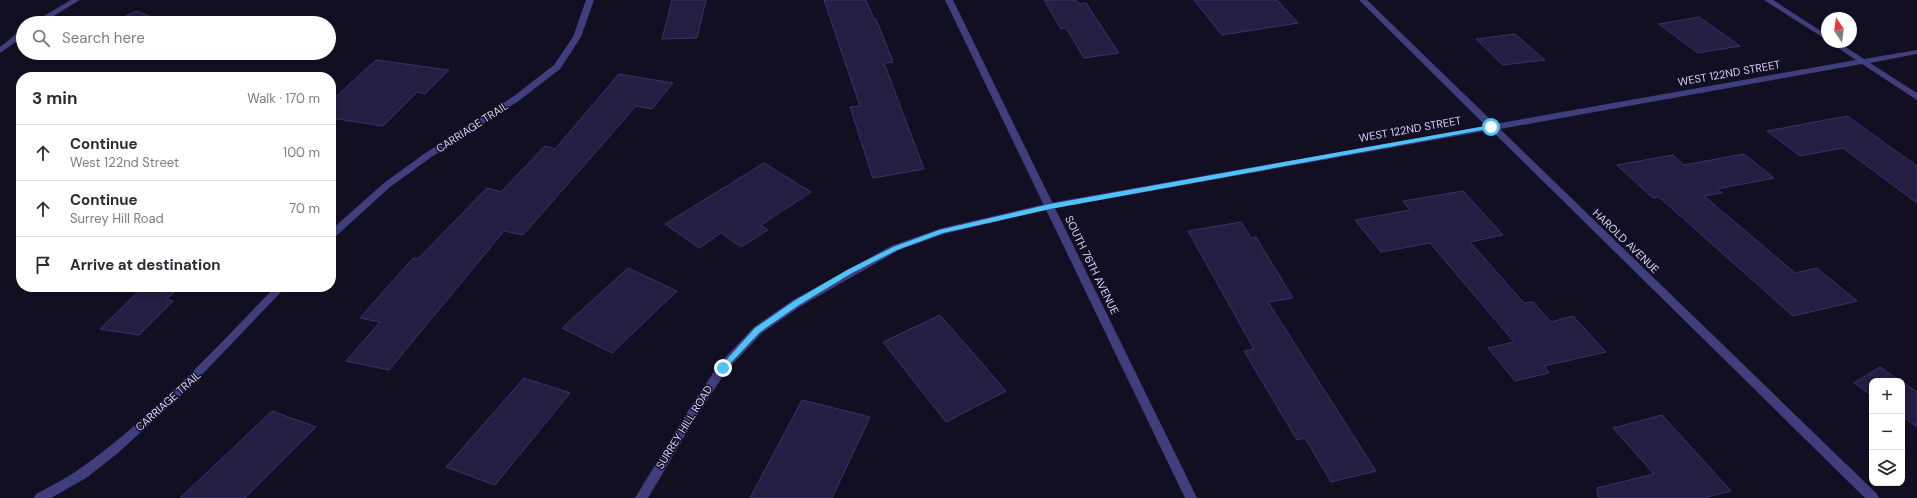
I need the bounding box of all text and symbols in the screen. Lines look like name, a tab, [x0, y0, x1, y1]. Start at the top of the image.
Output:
north arrow	[1821, 12, 1857, 48]
search box	[16, 16, 336, 60]
icon: search	[30, 27, 52, 49]
text: Search here	[62, 28, 145, 48]
street label: WEST 122ND STREET	[1677, 57, 1781, 89]
text: 3 min	[32, 87, 77, 109]
text: Walk · 170 m	[247, 90, 320, 107]
street label: CARRIAGE TRAIL	[433, 98, 511, 156]
street label: WEST 122ND STREET	[1358, 113, 1462, 145]
route start	[1482, 118, 1500, 136]
text: Continue	[70, 134, 138, 154]
icon: ahead	[32, 142, 54, 164]
text: 100 m	[283, 144, 320, 161]
text: West 122nd Street	[70, 154, 179, 171]
text: Continue	[70, 190, 138, 210]
icon: ahead	[32, 198, 54, 220]
text: 70 m	[289, 200, 320, 217]
street label: HAROLD AVENUE	[1590, 206, 1662, 276]
text: Surrey Hill Road	[70, 210, 164, 227]
street label: SOUTH 76TH AVENUE	[1062, 213, 1122, 317]
icon: arrive	[32, 254, 54, 276]
text: Arrive at destination	[70, 255, 221, 275]
route end	[714, 359, 732, 377]
street label: CARRIAGE TRAIL	[132, 368, 204, 434]
map controls	[1869, 378, 1905, 486]
button: +	[1869, 378, 1905, 414]
street label: SURREY HILL ROAD	[653, 382, 716, 471]
button: −	[1869, 414, 1905, 450]
button: layers	[1869, 450, 1905, 486]

